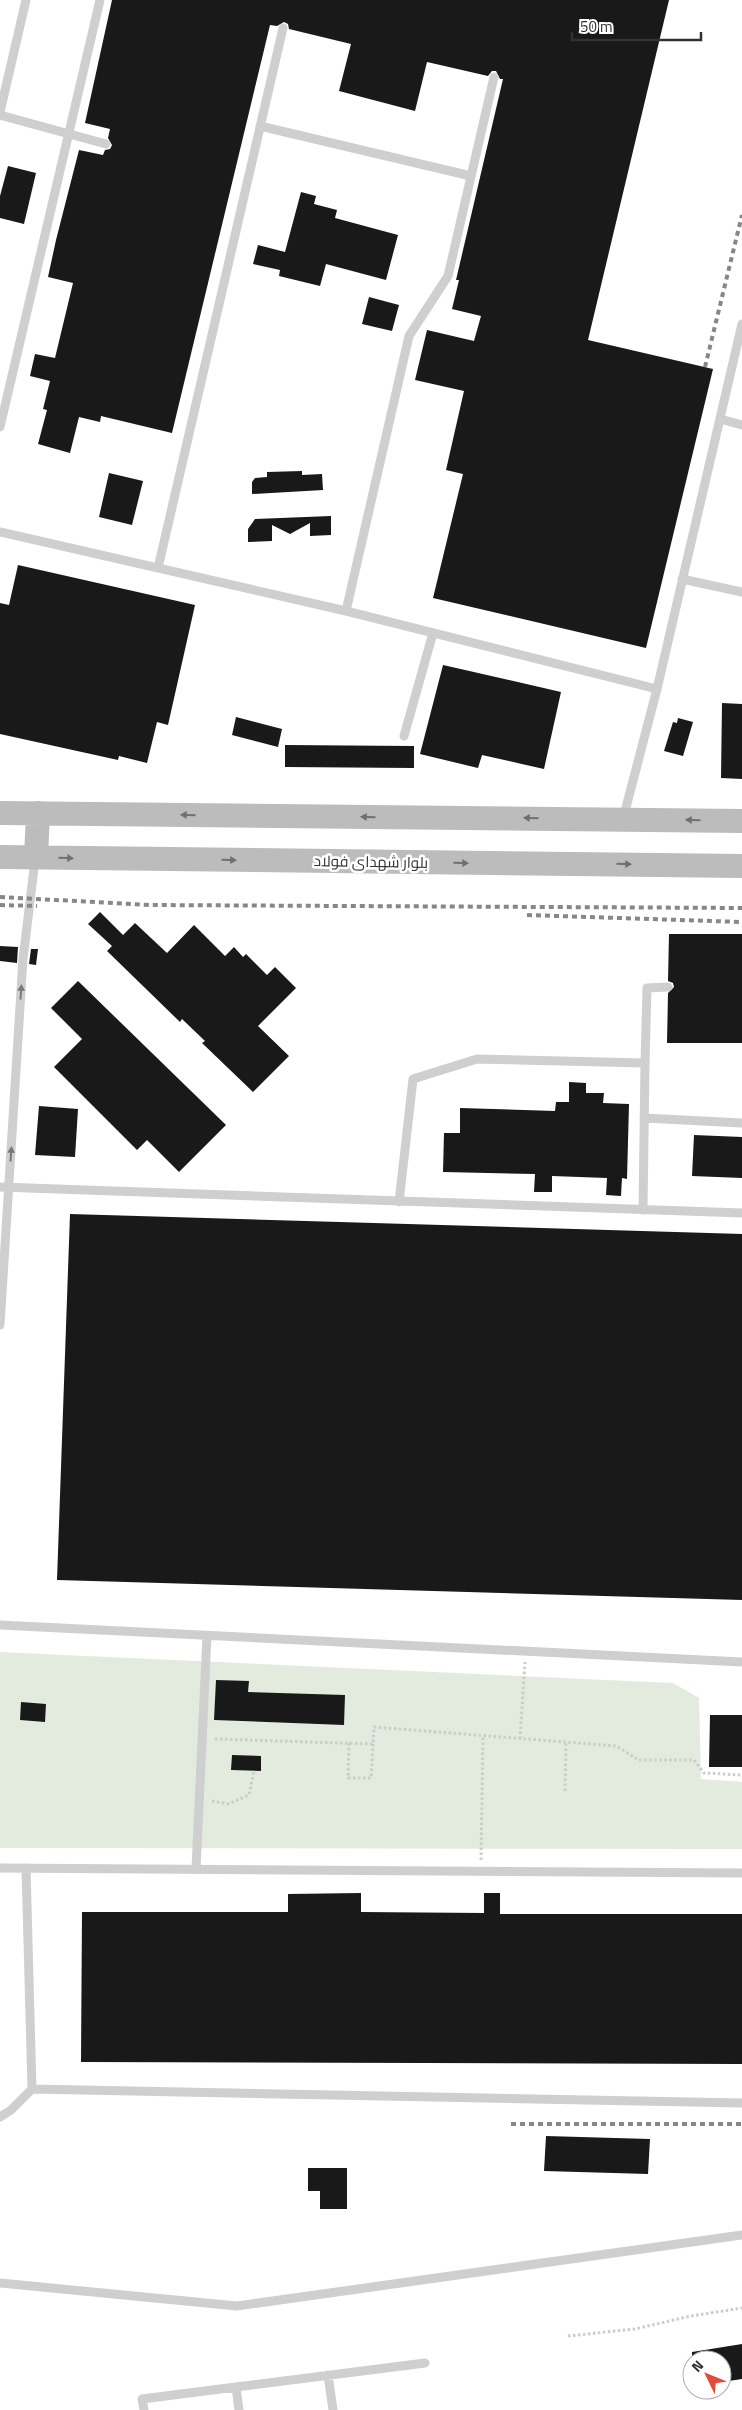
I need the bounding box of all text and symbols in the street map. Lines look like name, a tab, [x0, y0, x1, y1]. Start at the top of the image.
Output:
scale bar	[572, 10, 701, 42]
text: 50 m	[580, 15, 613, 38]
one-way arrow	[180, 811, 196, 819]
one-way arrow	[360, 812, 376, 820]
one-way arrow	[523, 814, 539, 822]
one-way arrow	[685, 816, 701, 824]
street label: بلوار شهدای فولاد	[314, 849, 428, 874]
one-way arrow	[58, 854, 74, 862]
one-way arrow	[221, 856, 237, 864]
one-way arrow	[453, 859, 469, 867]
one-way arrow	[616, 861, 632, 869]
one-way arrow	[18, 984, 26, 1000]
one-way arrow	[8, 1146, 16, 1162]
north arrow	[682, 2350, 732, 2400]
text: N	[686, 2355, 708, 2377]

